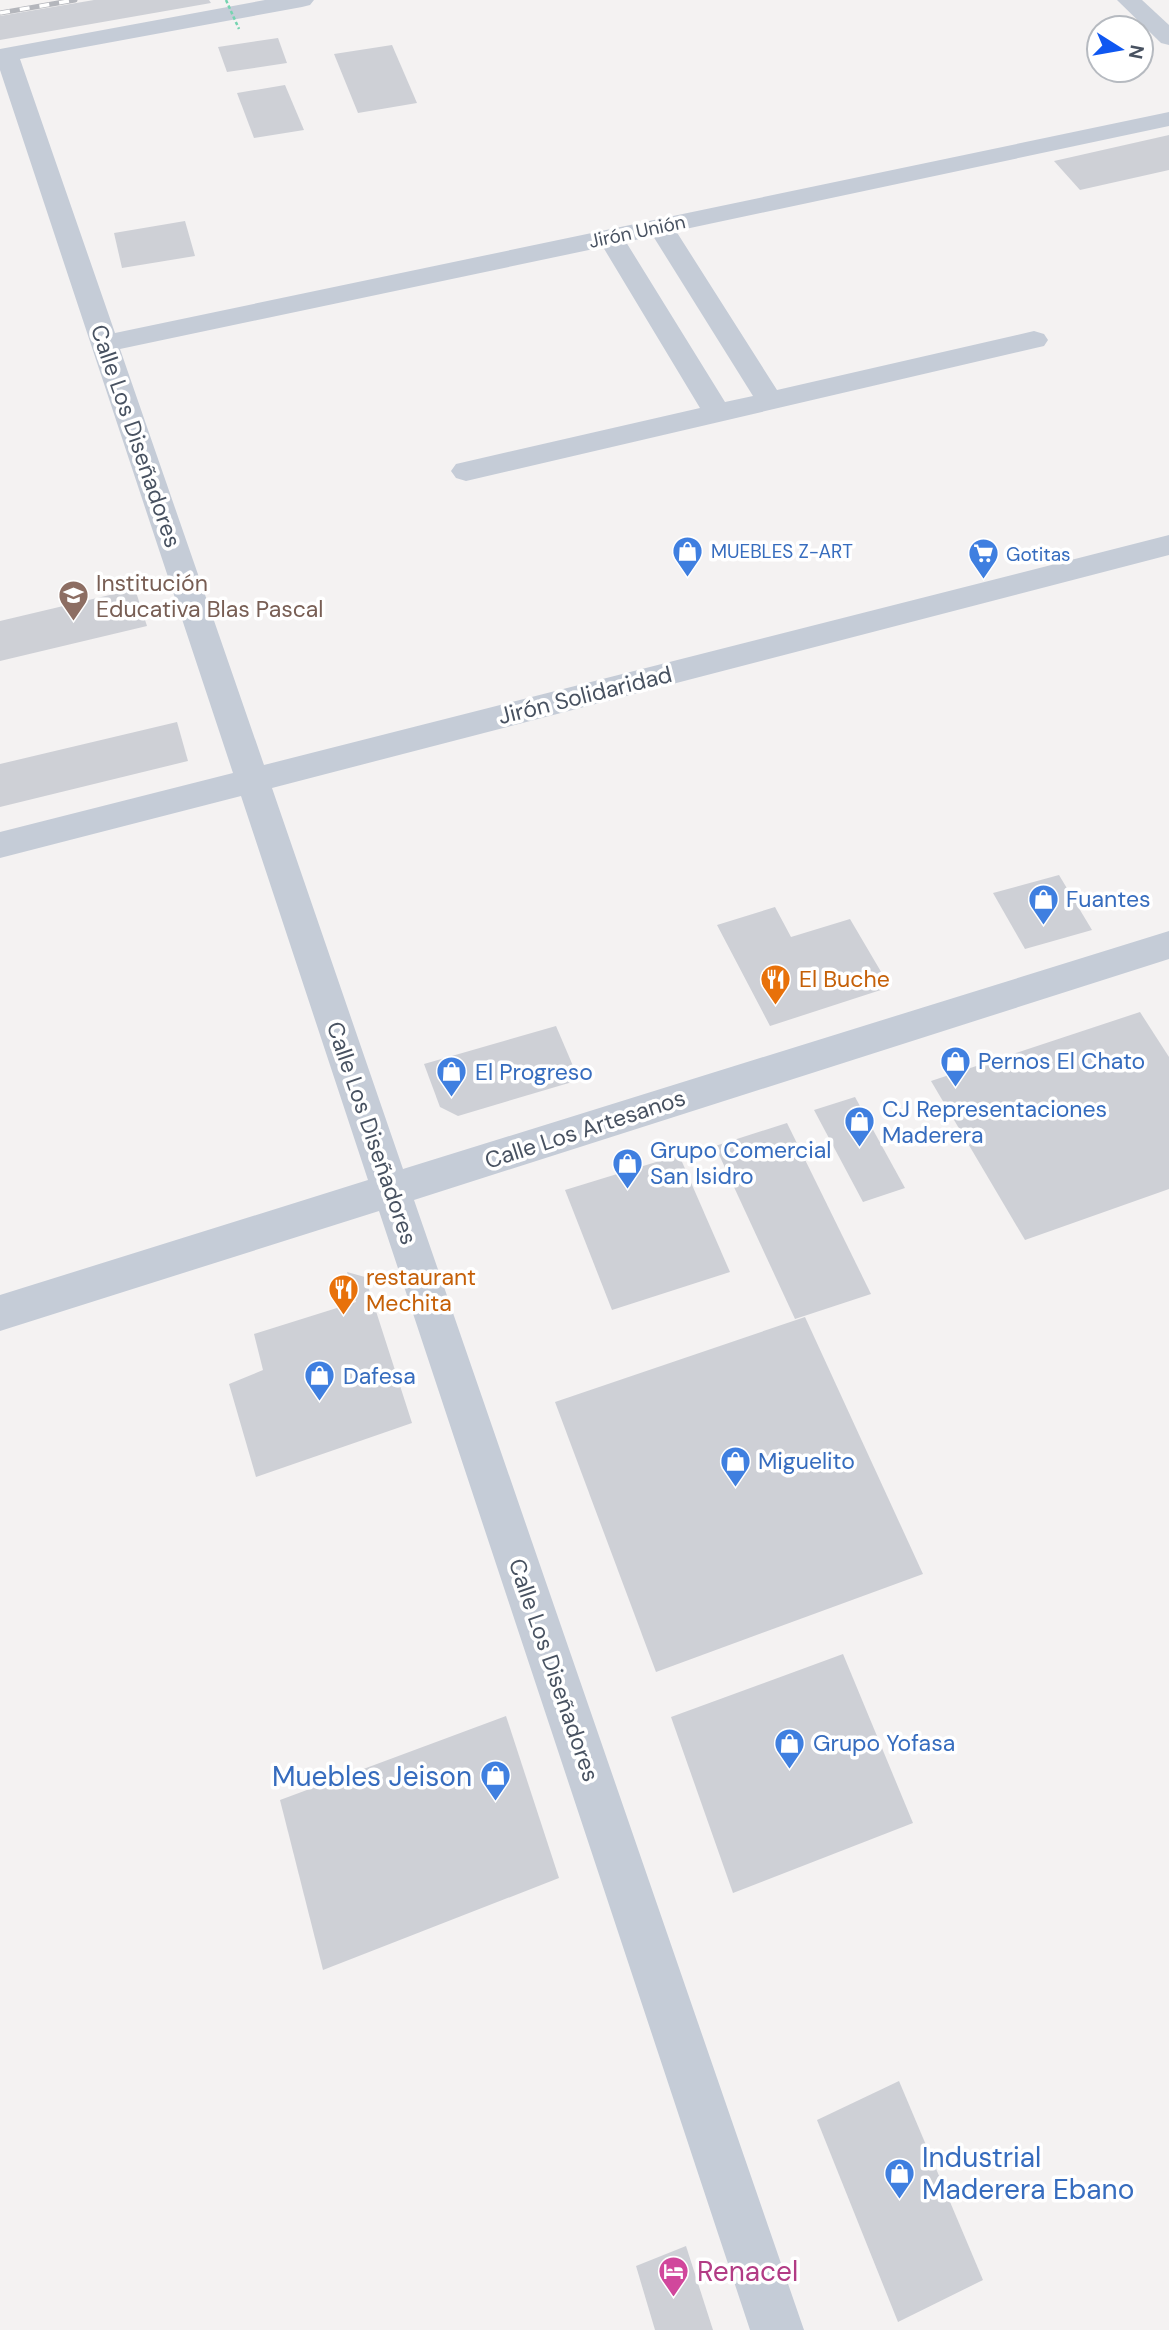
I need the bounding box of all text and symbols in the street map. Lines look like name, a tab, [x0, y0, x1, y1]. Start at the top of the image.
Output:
north arrow	[1085, 14, 1155, 84]
text: N	[1123, 43, 1150, 61]
street label: Jirón Unión	[587, 209, 688, 254]
street label: Calle Los Diseñadores	[84, 321, 188, 551]
shop icon: MUEBLES Z-ART	[671, 534, 705, 578]
supermarket icon: Gotitas	[966, 537, 1000, 581]
place label: MUEBLES Z-ART	[711, 539, 853, 564]
place label: Gotitas	[1006, 542, 1071, 567]
place label: Institución Educativa Blas Pascal	[96, 568, 324, 624]
school or university icon: Institución Educativa Blas Pascal	[56, 579, 90, 623]
street label: Jirón Solidaridad	[495, 659, 675, 731]
shop icon: Fuantes	[1026, 882, 1060, 926]
place label: Fuantes	[1066, 884, 1151, 914]
restaurant icon: El Buche	[759, 962, 793, 1006]
place label: El Buche	[799, 964, 890, 994]
street label: Calle Los Diseñadores	[320, 1018, 424, 1248]
shop icon: Pernos El Chato	[938, 1044, 972, 1088]
place label: Pernos El Chato	[978, 1046, 1145, 1076]
shop icon: El Progreso	[435, 1055, 469, 1099]
place label: El Progreso	[475, 1057, 593, 1087]
street label: Calle Los Artesanos	[481, 1082, 689, 1176]
place label: CJ Representaciones Maderera	[882, 1094, 1107, 1150]
shop icon: CJ Representaciones Maderera	[842, 1105, 876, 1149]
place label: Grupo Comercial San Isidro	[650, 1135, 831, 1191]
shop icon: Grupo Comercial San Isidro	[610, 1146, 644, 1190]
place label: restaurant Mechita	[366, 1262, 476, 1318]
restaurant icon: restaurant Mechita	[326, 1273, 360, 1317]
shop icon: Dafesa	[303, 1359, 337, 1403]
place label: Dafesa	[343, 1361, 416, 1391]
shop icon: Miguelito	[718, 1444, 752, 1488]
place label: Miguelito	[758, 1446, 855, 1476]
street label: Calle Los Diseñadores	[502, 1555, 606, 1785]
shop icon: Grupo Yofasa	[773, 1726, 807, 1770]
place label: Grupo Yofasa	[813, 1728, 955, 1758]
place label: Muebles Jeison	[272, 1758, 472, 1795]
shop icon: Muebles Jeison	[478, 1759, 512, 1803]
place label: Industrial Maderera Ebano	[922, 2139, 1134, 2208]
shop icon: Industrial Maderera Ebano	[882, 2156, 916, 2200]
place label: Renacel	[697, 2253, 798, 2290]
hotel icon: Renacel	[657, 2254, 691, 2298]

